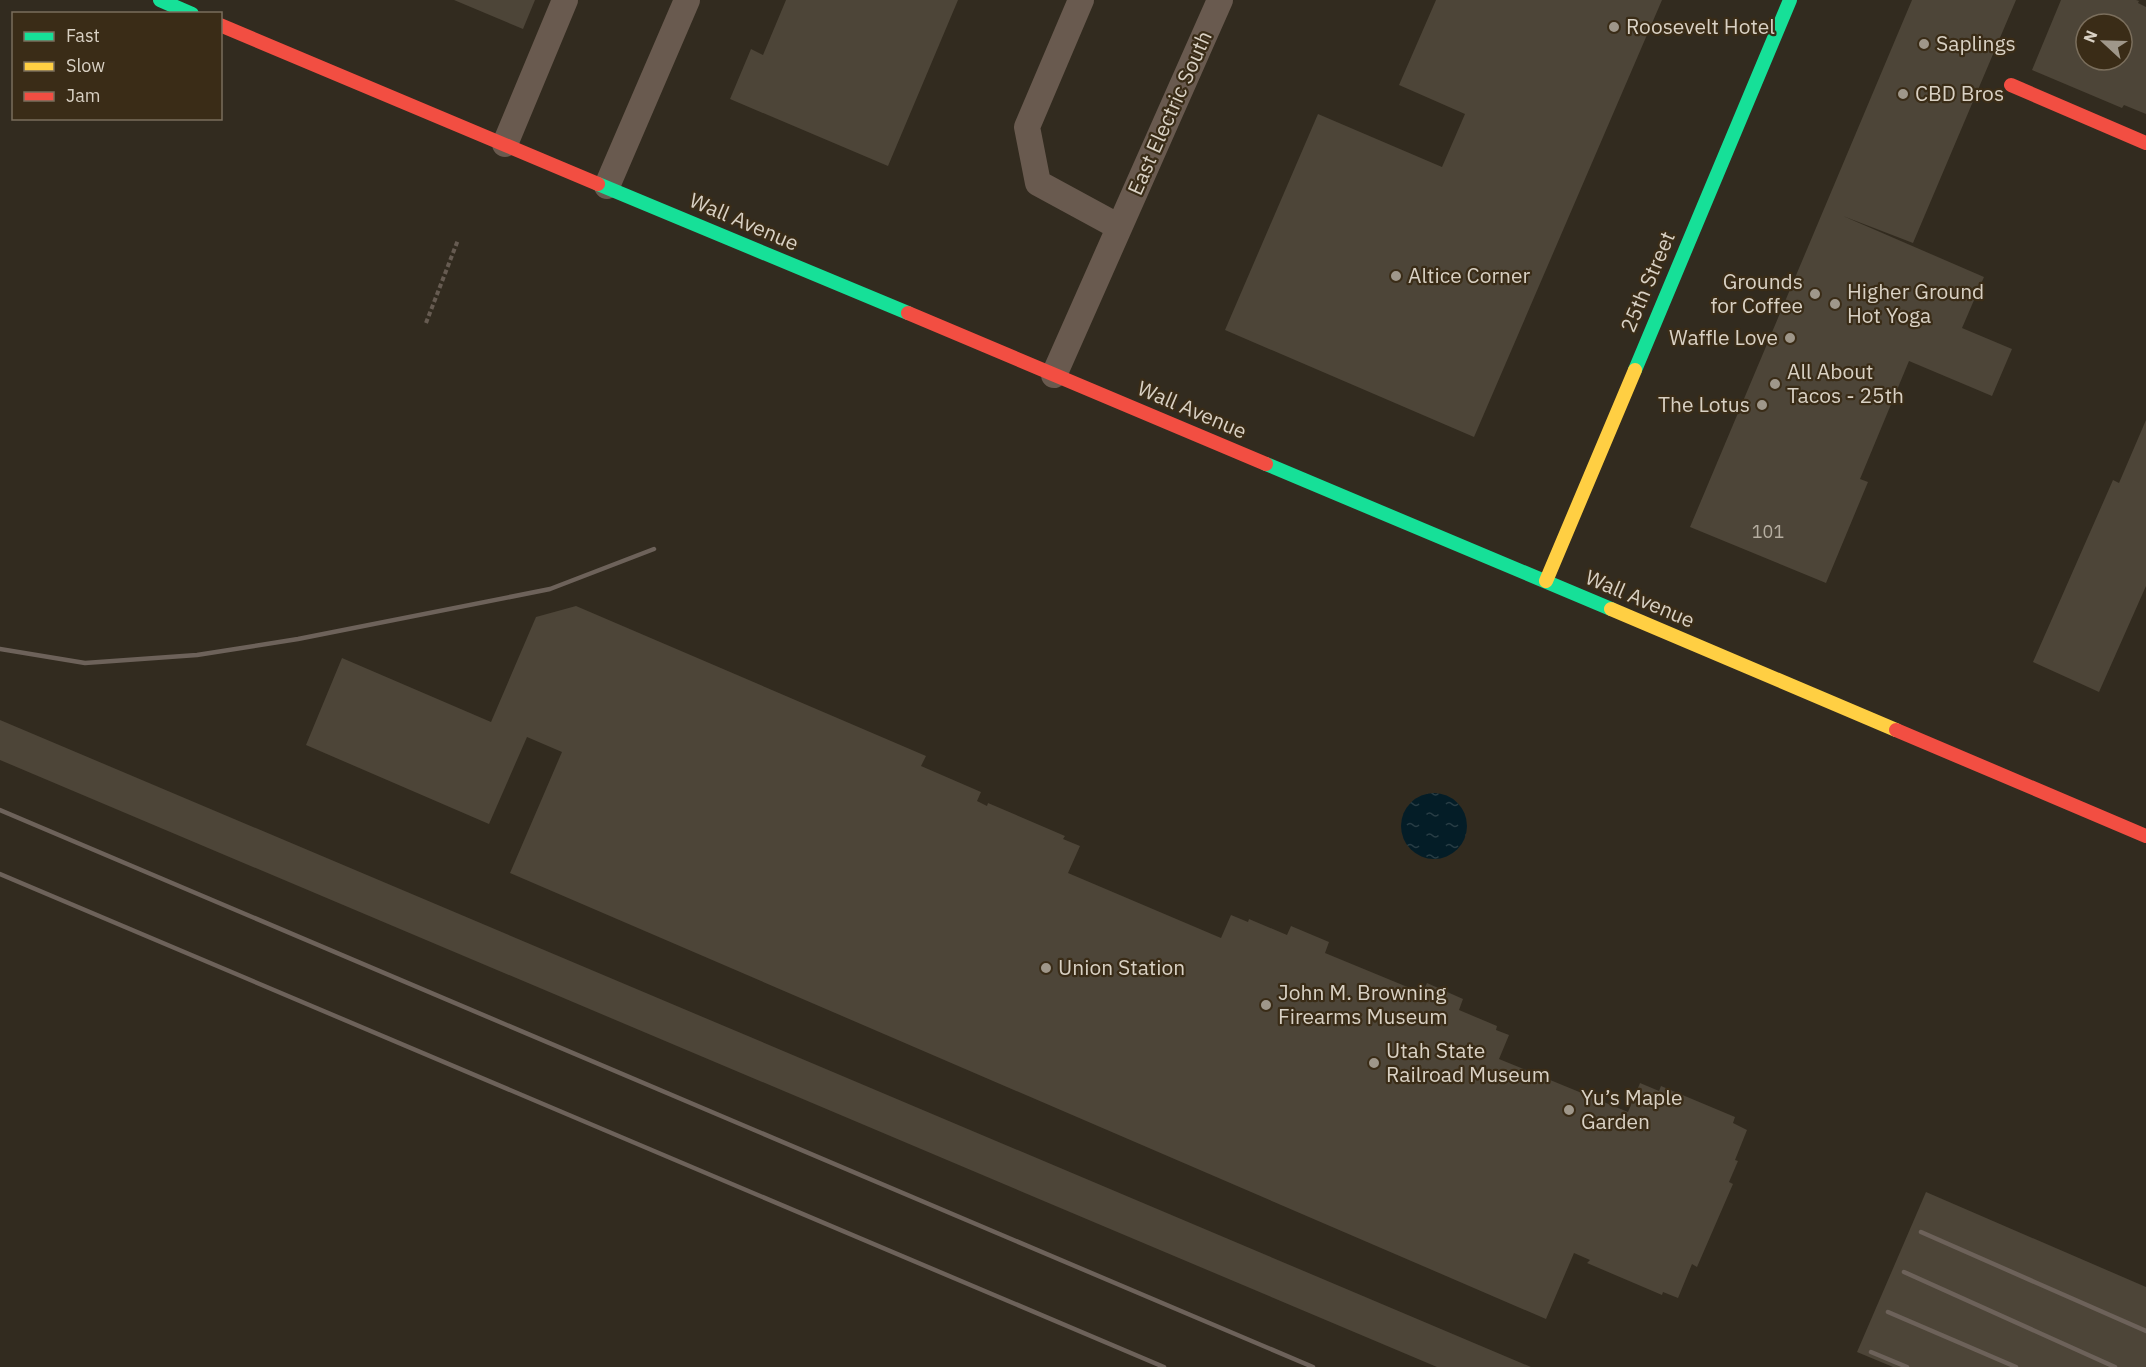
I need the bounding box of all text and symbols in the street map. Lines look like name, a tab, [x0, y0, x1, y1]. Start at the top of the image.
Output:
legend	[12, 12, 222, 120]
place label: Roosevelt Hotel	[1626, 12, 1775, 40]
north arrow	[2074, 12, 2134, 72]
marker: Roosevelt Hotel	[1607, 20, 1621, 34]
text: Fast	[66, 24, 100, 47]
street label: East Electric South	[1120, 26, 1218, 199]
text: N	[2079, 27, 2102, 46]
place label: Saplings	[1936, 29, 2016, 57]
marker: Saplings	[1917, 37, 1931, 51]
text: Slow	[66, 54, 105, 77]
place label: CBD Bros	[1915, 79, 2004, 107]
text: Jam	[66, 84, 101, 107]
marker: CBD Bros	[1896, 87, 1910, 101]
street label: Wall Avenue	[685, 186, 803, 257]
street label: 25th Street	[1613, 227, 1681, 336]
place label: Altice Corner	[1408, 261, 1531, 289]
place label: Grounds for Coffee	[1711, 267, 1803, 319]
marker: Altice Corner	[1389, 269, 1403, 283]
place label: Higher Ground Hot Yoga	[1847, 277, 1984, 329]
marker: Grounds for Coffee	[1808, 287, 1822, 301]
marker: Higher Ground Hot Yoga	[1828, 297, 1842, 311]
place label: Waffle Love	[1669, 323, 1778, 351]
marker: Waffle Love	[1783, 331, 1797, 345]
place label: All About Tacos - 25th	[1787, 357, 1904, 409]
street label: Wall Avenue	[1133, 374, 1251, 445]
marker: All About Tacos - 25th	[1768, 377, 1782, 391]
place label: The Lotus	[1658, 390, 1750, 418]
marker: The Lotus	[1755, 398, 1769, 412]
house number: 101	[1752, 520, 1784, 543]
street label: Wall Avenue	[1581, 563, 1699, 634]
place label: Union Station	[1058, 953, 1185, 981]
marker: Union Station	[1039, 961, 1053, 975]
place label: John M. Browning Firearms Museum	[1278, 978, 1448, 1030]
marker: John M. Browning Firearms Museum	[1259, 998, 1273, 1012]
place label: Utah State Railroad Museum	[1386, 1036, 1550, 1088]
marker: Utah State Railroad Museum	[1367, 1056, 1381, 1070]
place label: Yu’s Maple Garden	[1581, 1083, 1683, 1135]
marker: Yu’s Maple Garden	[1562, 1103, 1576, 1117]

